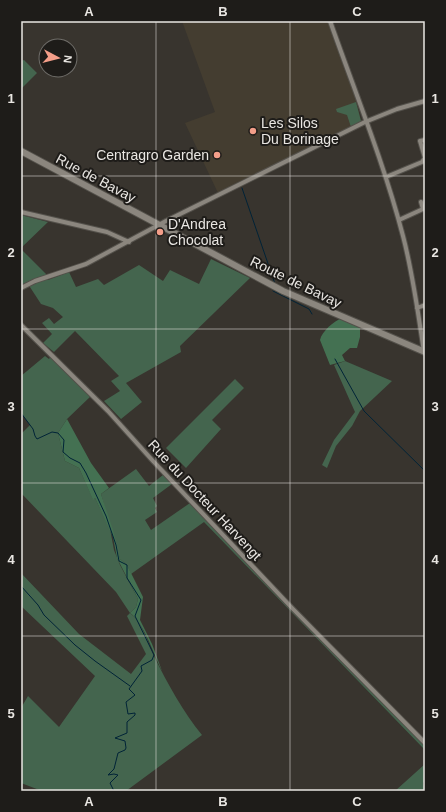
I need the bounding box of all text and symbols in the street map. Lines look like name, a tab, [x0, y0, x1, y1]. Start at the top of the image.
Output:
text: A	[84, 4, 94, 19]
text: B	[218, 4, 228, 19]
text: C	[352, 4, 362, 19]
north arrow	[38, 38, 78, 78]
text: N	[61, 55, 74, 64]
text: 1	[7, 91, 15, 106]
text: 1	[431, 91, 439, 106]
place label: Les Silos Du Borinage	[261, 115, 339, 147]
marker: Les Silos Du Borinage	[248, 126, 258, 136]
place label: Centragro Garden	[96, 147, 209, 163]
street label: Rue de Bavay	[53, 150, 139, 206]
marker: Centragro Garden	[212, 150, 222, 160]
place label: D'Andrea Chocolat	[168, 216, 226, 248]
marker: D'Andrea Chocolat	[155, 227, 165, 237]
text: 2	[7, 245, 15, 260]
text: 2	[431, 245, 439, 260]
street label: Route de Bavay	[248, 253, 344, 311]
text: 3	[7, 399, 15, 414]
text: 3	[431, 399, 439, 414]
street label: Rue du Docteur Harvengt	[145, 436, 265, 564]
text: 4	[7, 552, 15, 567]
text: 4	[431, 552, 439, 567]
text: 5	[7, 706, 15, 721]
text: 5	[431, 706, 439, 721]
text: A	[84, 794, 94, 809]
text: B	[218, 794, 228, 809]
text: C	[352, 794, 362, 809]

